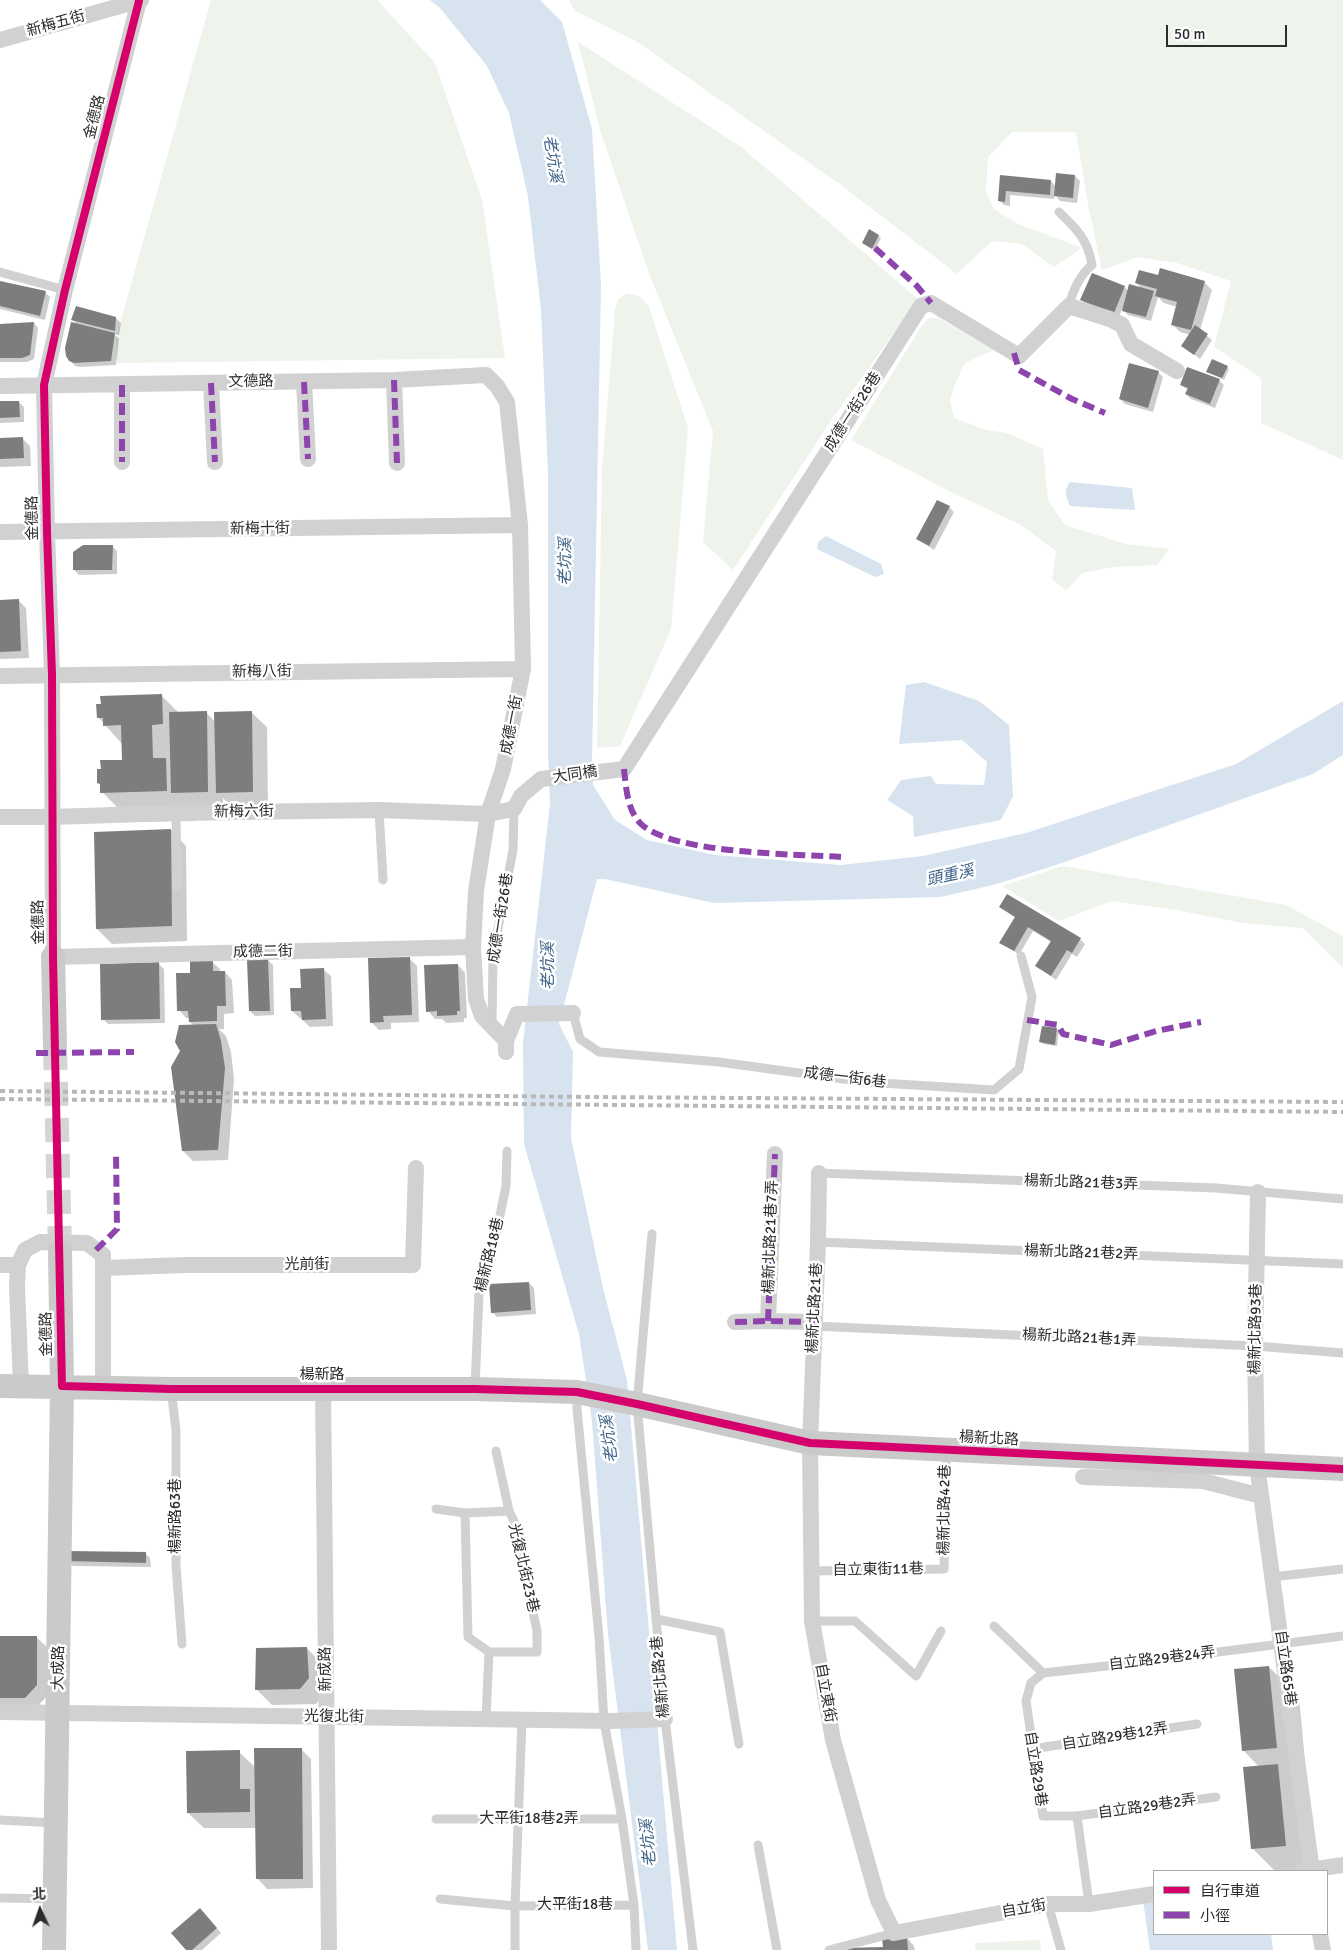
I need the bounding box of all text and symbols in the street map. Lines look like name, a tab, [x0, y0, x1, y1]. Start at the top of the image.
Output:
street label: 新梅五街	[25, 7, 87, 41]
scale bar	[1168, 15, 1289, 47]
text: 50 m	[1174, 25, 1205, 43]
street label: 金德路	[81, 93, 109, 141]
water label: 老坑溪	[539, 134, 565, 184]
street label: 成德一街26巷	[821, 369, 885, 455]
street label: 文德路	[228, 373, 274, 391]
street label: 金德路	[24, 495, 42, 541]
street label: 新梅十街	[230, 519, 290, 539]
water label: 老坑溪	[556, 538, 576, 586]
street label: 新梅八街	[232, 662, 292, 682]
street label: 成德一街	[497, 694, 527, 756]
street label: 大同橋	[551, 763, 599, 787]
street label: 新梅六街	[214, 802, 274, 822]
water label: 頭重溪	[925, 862, 975, 890]
street label: 成德一街26巷	[485, 872, 517, 964]
street label: 金德路	[30, 899, 48, 945]
street label: 成德二街	[233, 942, 293, 962]
water label: 老坑溪	[539, 942, 559, 990]
street label: 成德一街6巷	[803, 1064, 887, 1092]
street label: 楊新北路21巷3弄	[1024, 1172, 1138, 1194]
street label: 楊新北路21巷7弄	[760, 1180, 782, 1294]
street label: 楊新路18巷	[472, 1216, 508, 1294]
street label: 楊新北路21巷2弄	[1024, 1242, 1138, 1264]
street label: 光前街	[285, 1256, 329, 1274]
street label: 楊新北路21巷	[804, 1262, 826, 1354]
street label: 楊新北路93巷	[1246, 1283, 1266, 1375]
street label: 金德路	[38, 1311, 56, 1357]
street label: 楊新北路21巷1弄	[1021, 1326, 1137, 1350]
street label: 楊新路	[300, 1366, 344, 1384]
water label: 老坑溪	[598, 1414, 622, 1464]
street label: 楊新北路	[959, 1428, 1019, 1450]
street label: 楊新北路42巷	[935, 1464, 955, 1556]
street label: 楊新路63巷	[167, 1478, 185, 1554]
street label: 光復北街23巷	[504, 1522, 542, 1614]
street label: 自立東街11巷	[832, 1560, 924, 1580]
street label: 自立路65巷	[1271, 1629, 1299, 1707]
street label: 楊新北路2巷	[648, 1635, 674, 1719]
street label: 自立路29巷24弄	[1108, 1644, 1216, 1674]
street label: 大成路	[50, 1645, 68, 1691]
street label: 新成路	[317, 1646, 335, 1692]
street label: 自立東街	[811, 1662, 839, 1724]
street label: 光復北街	[304, 1707, 364, 1727]
street label: 自立路29巷12弄	[1061, 1720, 1169, 1754]
street label: 自立路29巷	[1020, 1730, 1050, 1808]
street label: 自立路29巷2弄	[1097, 1791, 1197, 1823]
street label: 大平街18巷2弄	[479, 1810, 579, 1828]
water label: 老坑溪	[637, 1818, 661, 1868]
legend	[1153, 1870, 1328, 1935]
text: 自行車道	[1200, 1882, 1260, 1900]
north arrow	[15, 1885, 65, 1935]
text: 北	[32, 1886, 47, 1903]
street label: 大平街18巷	[537, 1896, 613, 1914]
street label: 自立街	[1000, 1896, 1048, 1922]
text: 小徑	[1200, 1907, 1230, 1925]

